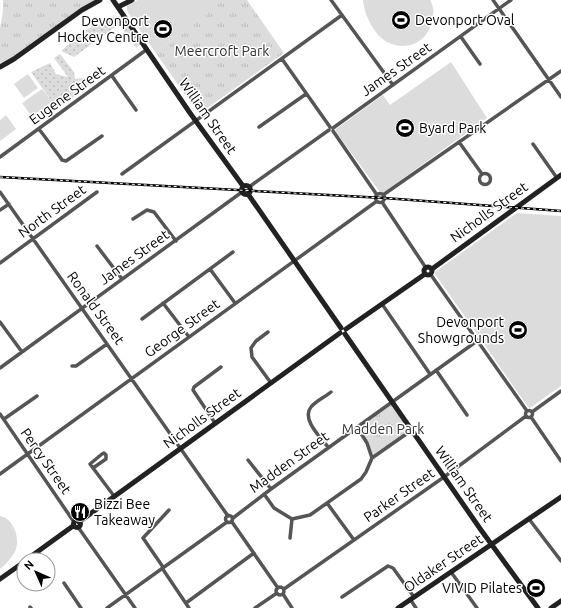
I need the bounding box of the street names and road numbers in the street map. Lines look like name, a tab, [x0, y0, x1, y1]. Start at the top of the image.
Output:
street label: James Street	[358, 39, 435, 99]
street label: Eugene Street	[26, 62, 108, 128]
street label: William Street	[176, 75, 240, 157]
street label: Nicholls Street	[447, 178, 531, 245]
street label: North Street	[15, 181, 89, 241]
street label: James Street	[96, 226, 172, 288]
street label: Ronald Street	[64, 268, 128, 348]
street label: George Street	[141, 295, 223, 361]
street label: Nicholls Street	[160, 384, 244, 451]
street label: Percy Street	[17, 425, 75, 497]
street label: Madden Street	[246, 428, 332, 496]
street label: William Street	[432, 443, 496, 525]
street label: Parker Street	[360, 464, 438, 525]
street label: Oldaker Street	[400, 530, 486, 595]

